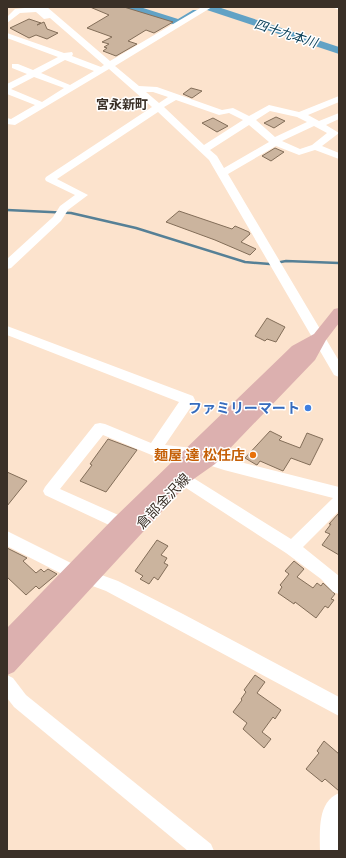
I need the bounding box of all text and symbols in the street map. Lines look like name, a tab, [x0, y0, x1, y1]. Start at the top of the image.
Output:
water label: 四十九本川	[253, 16, 321, 51]
district label: 宮永新町	[96, 97, 148, 112]
place label: ファミリーマート	[188, 400, 300, 417]
marker: ファミリーマート	[303, 403, 313, 413]
place label: 麺屋 達 松任店	[154, 447, 245, 464]
marker: 麺屋 達 松任店	[248, 450, 258, 460]
street label: 倉部金沢線	[133, 470, 194, 532]

